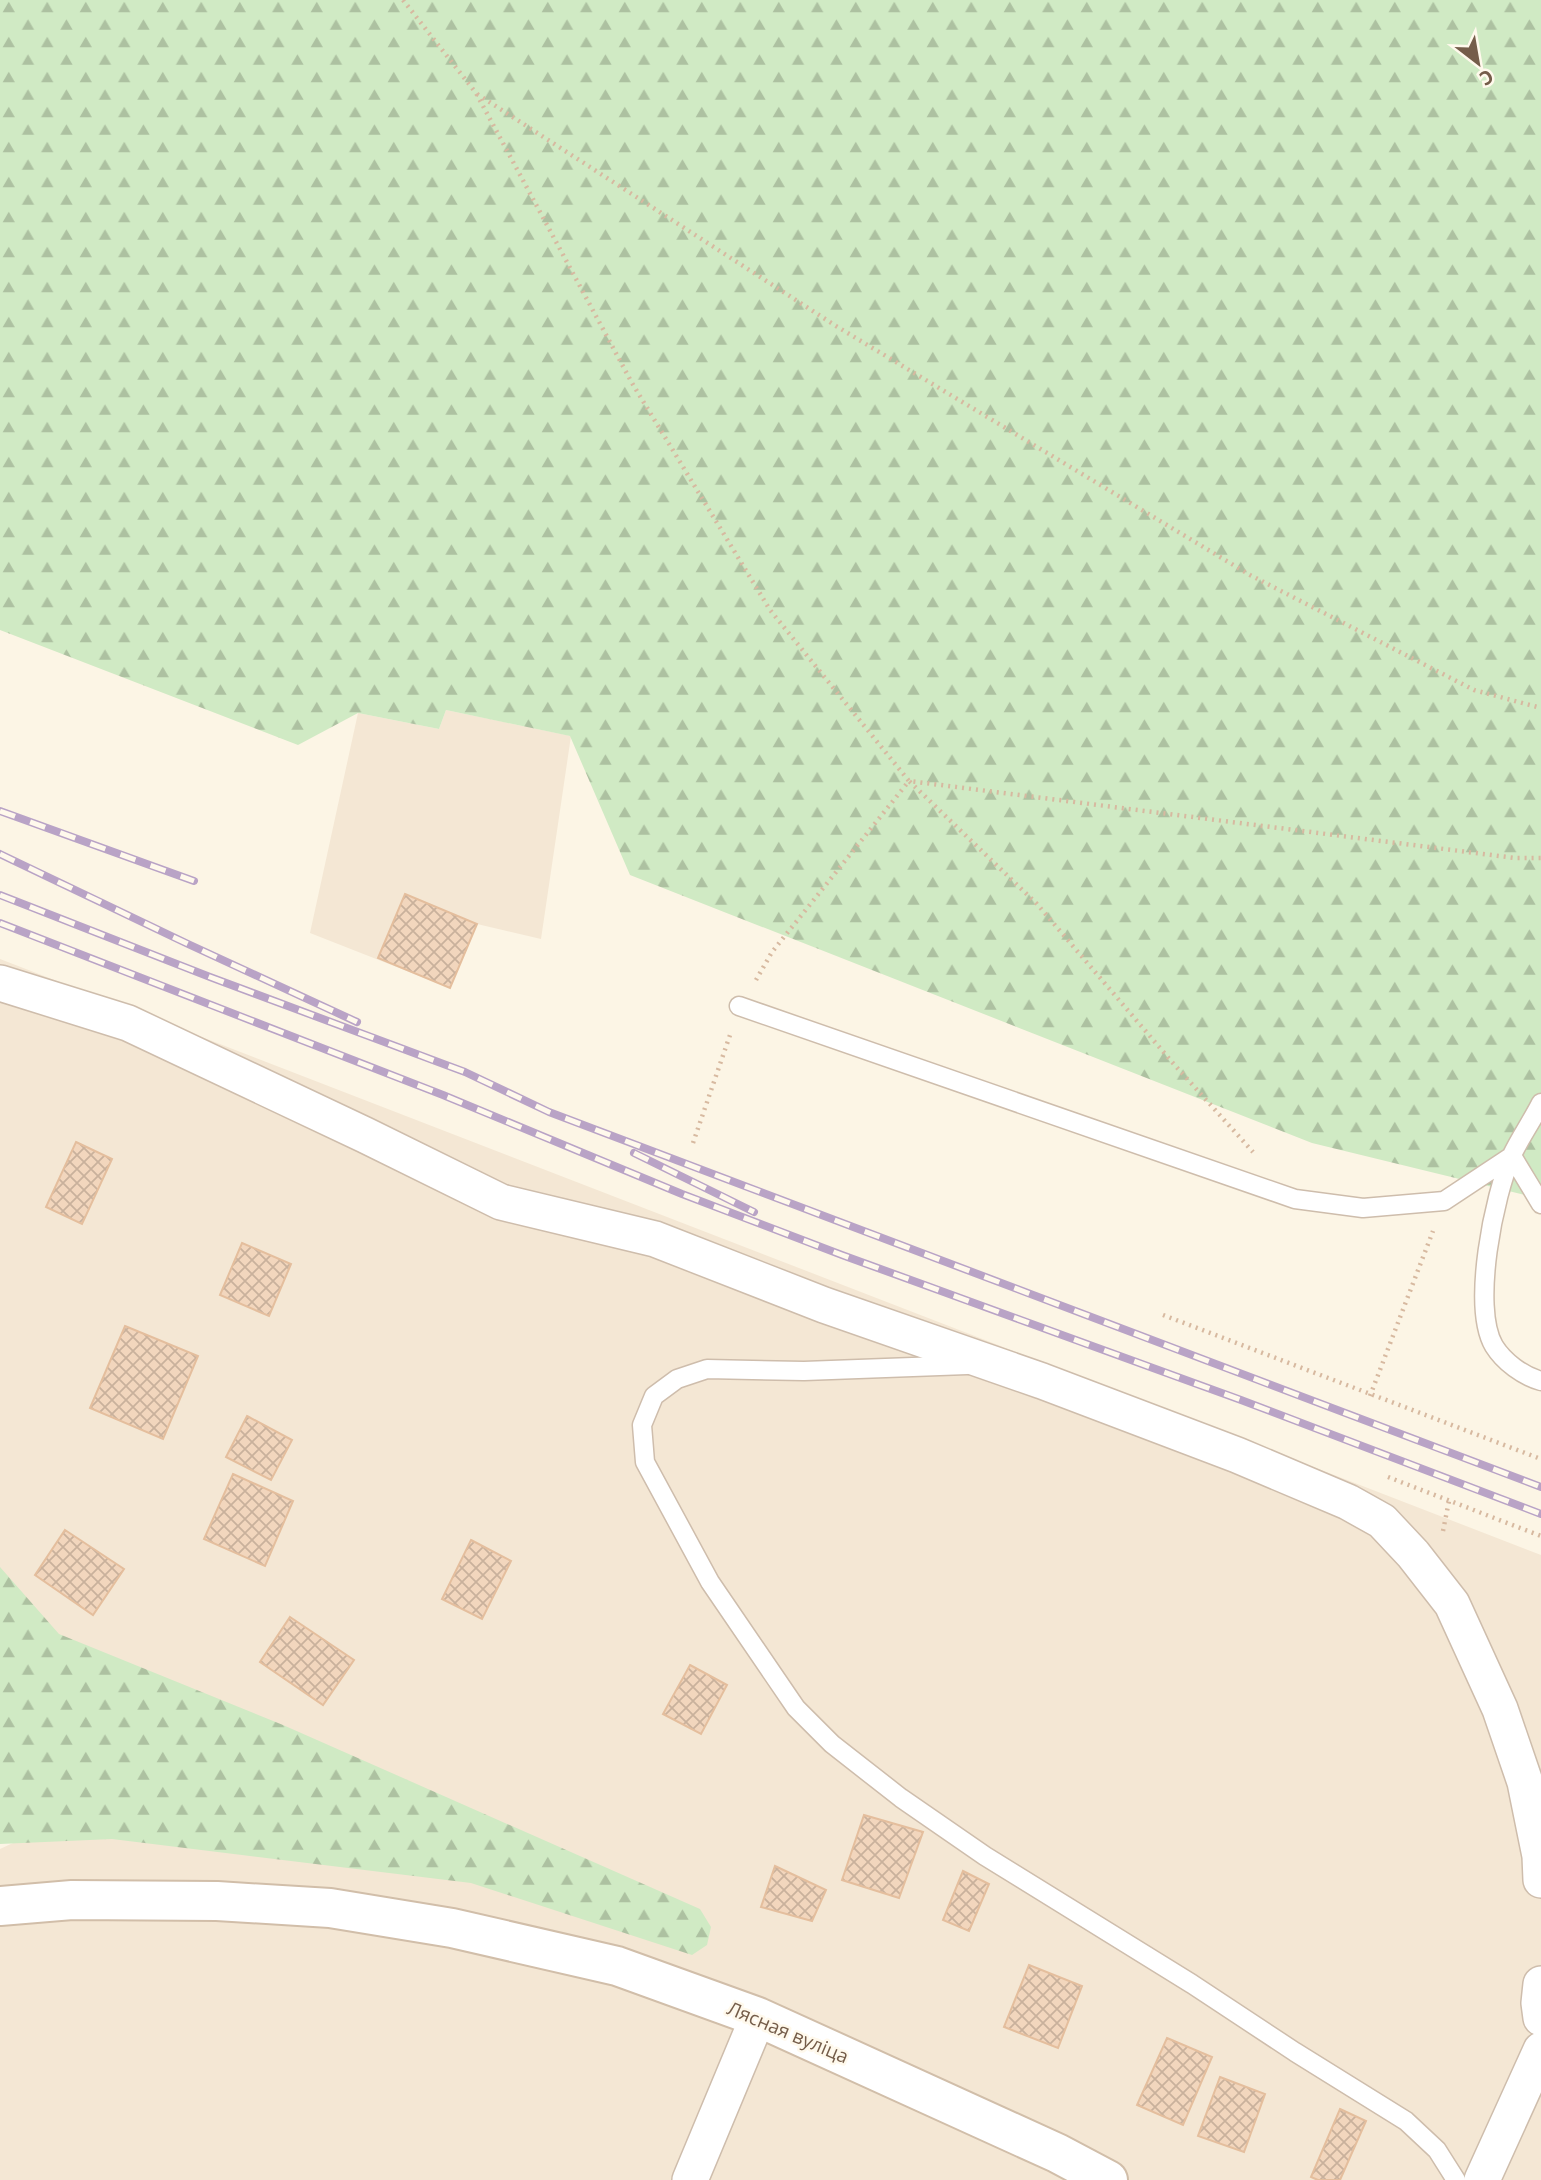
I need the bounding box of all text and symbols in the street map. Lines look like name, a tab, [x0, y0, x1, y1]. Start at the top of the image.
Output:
north arrow	[1443, 28, 1513, 98]
text: С	[1475, 63, 1499, 92]
street label: Лясная вуліца	[723, 1995, 853, 2069]

